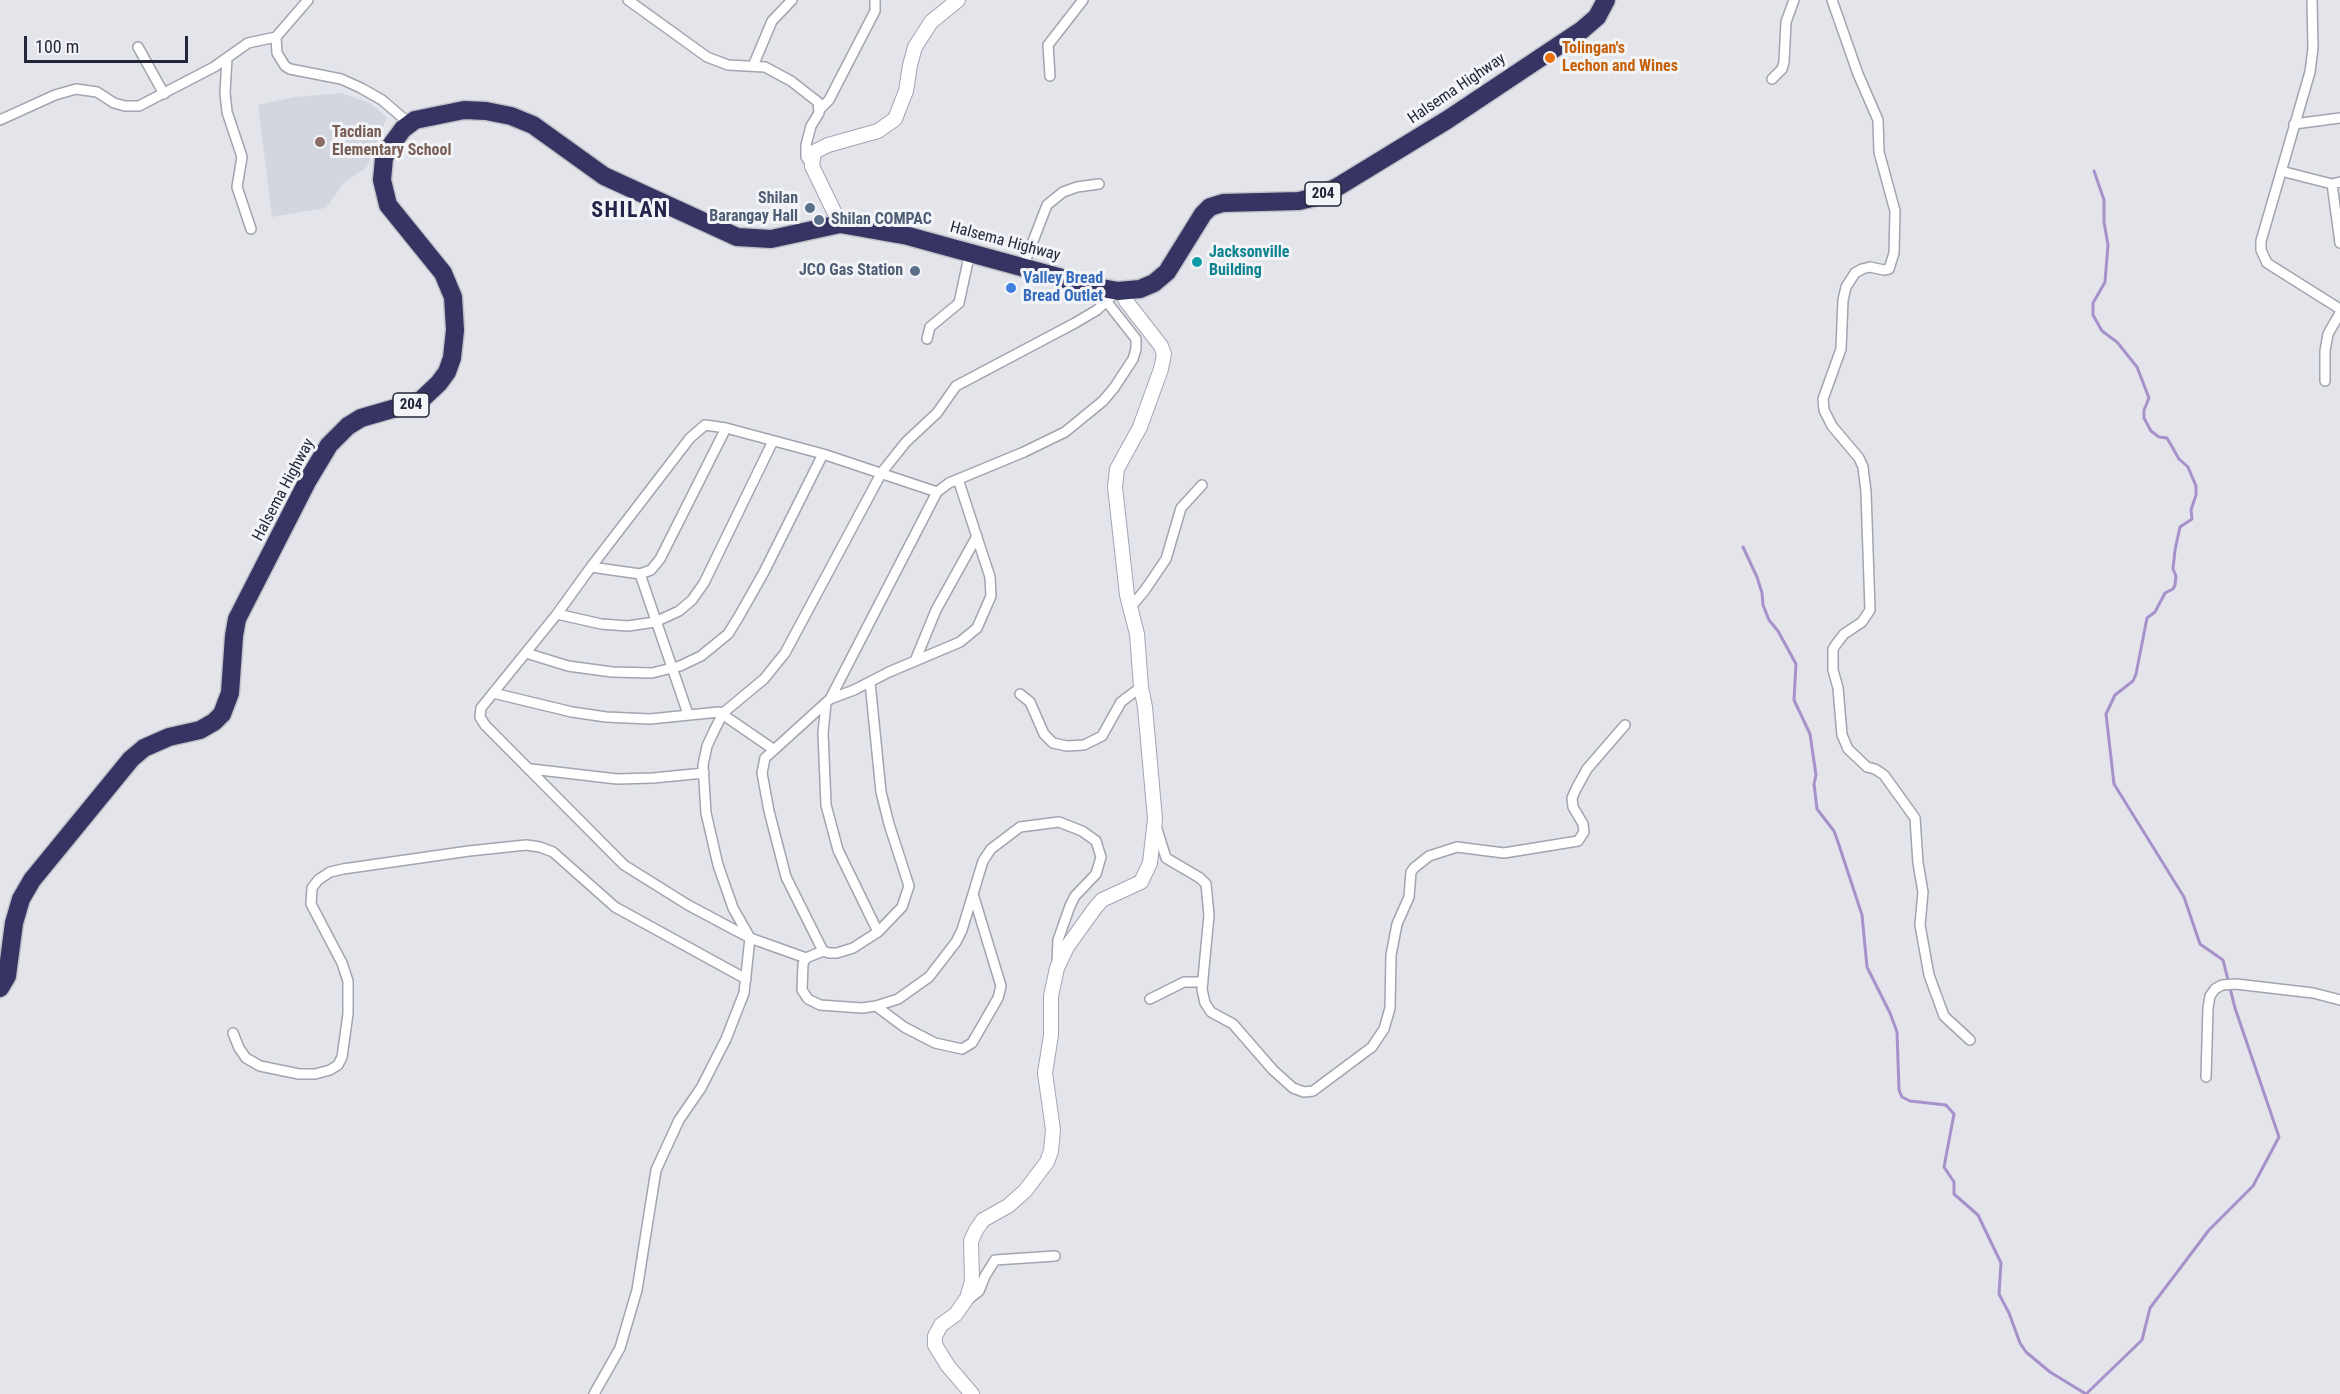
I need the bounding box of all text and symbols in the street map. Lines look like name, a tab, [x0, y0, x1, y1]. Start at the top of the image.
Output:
scale bar	[27, 24, 190, 62]
text: 100 m	[35, 36, 79, 57]
place label: Tolingan's Lechon and Wines	[1562, 39, 1678, 77]
street label: Halsema Highway	[1405, 49, 1509, 129]
marker: Tolingan's Lechon and Wines	[1543, 51, 1557, 65]
place label: Tacdian Elementary School	[332, 123, 451, 161]
marker: Tacdian Elementary School	[313, 135, 327, 149]
road number: 204	[1305, 182, 1341, 206]
place label: Shilan Barangay Hall	[709, 189, 798, 227]
district label: SHILAN	[591, 198, 669, 224]
marker: Shilan Barangay Hall	[803, 201, 817, 215]
place label: Shilan COMPAC	[831, 210, 932, 230]
marker: Shilan COMPAC	[812, 213, 826, 227]
street label: Halsema Highway	[948, 218, 1062, 266]
place label: Jacksonville Building	[1209, 243, 1289, 281]
marker: Jacksonville Building	[1190, 255, 1204, 269]
place label: JCO Gas Station	[799, 261, 903, 281]
marker: JCO Gas Station	[908, 264, 922, 278]
place label: Valley Bread Bread Outlet	[1023, 269, 1103, 307]
marker: Valley Bread Bread Outlet	[1004, 281, 1018, 295]
road number: 204	[393, 393, 429, 417]
street label: Halsema Highway	[249, 435, 319, 545]

